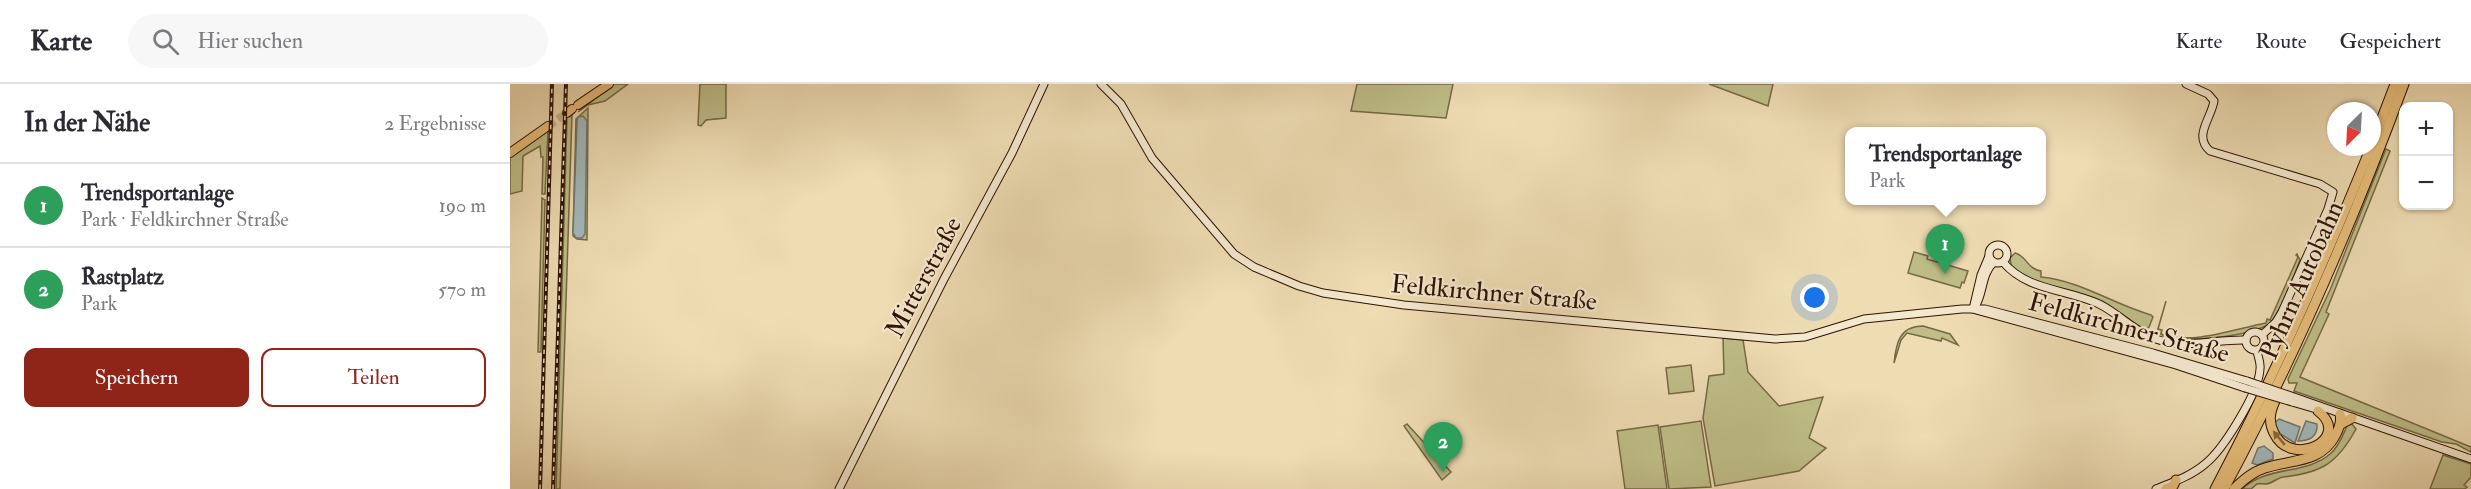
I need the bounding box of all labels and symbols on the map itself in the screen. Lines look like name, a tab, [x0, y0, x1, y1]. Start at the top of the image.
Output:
north arrow	[2327, 102, 2381, 156]
street label: Pyhrn Autobahn	[2253, 196, 2351, 365]
street label: Mitterstraße	[879, 212, 969, 343]
pin: 1	[1926, 224, 1964, 274]
street label: Feldkirchner Straße	[1390, 268, 1598, 318]
your location	[1800, 283, 1829, 312]
street label: Feldkirchner Straße	[2025, 286, 2233, 370]
pin: 2	[1424, 422, 1462, 472]
one-way arrow	[2273, 430, 2286, 446]

